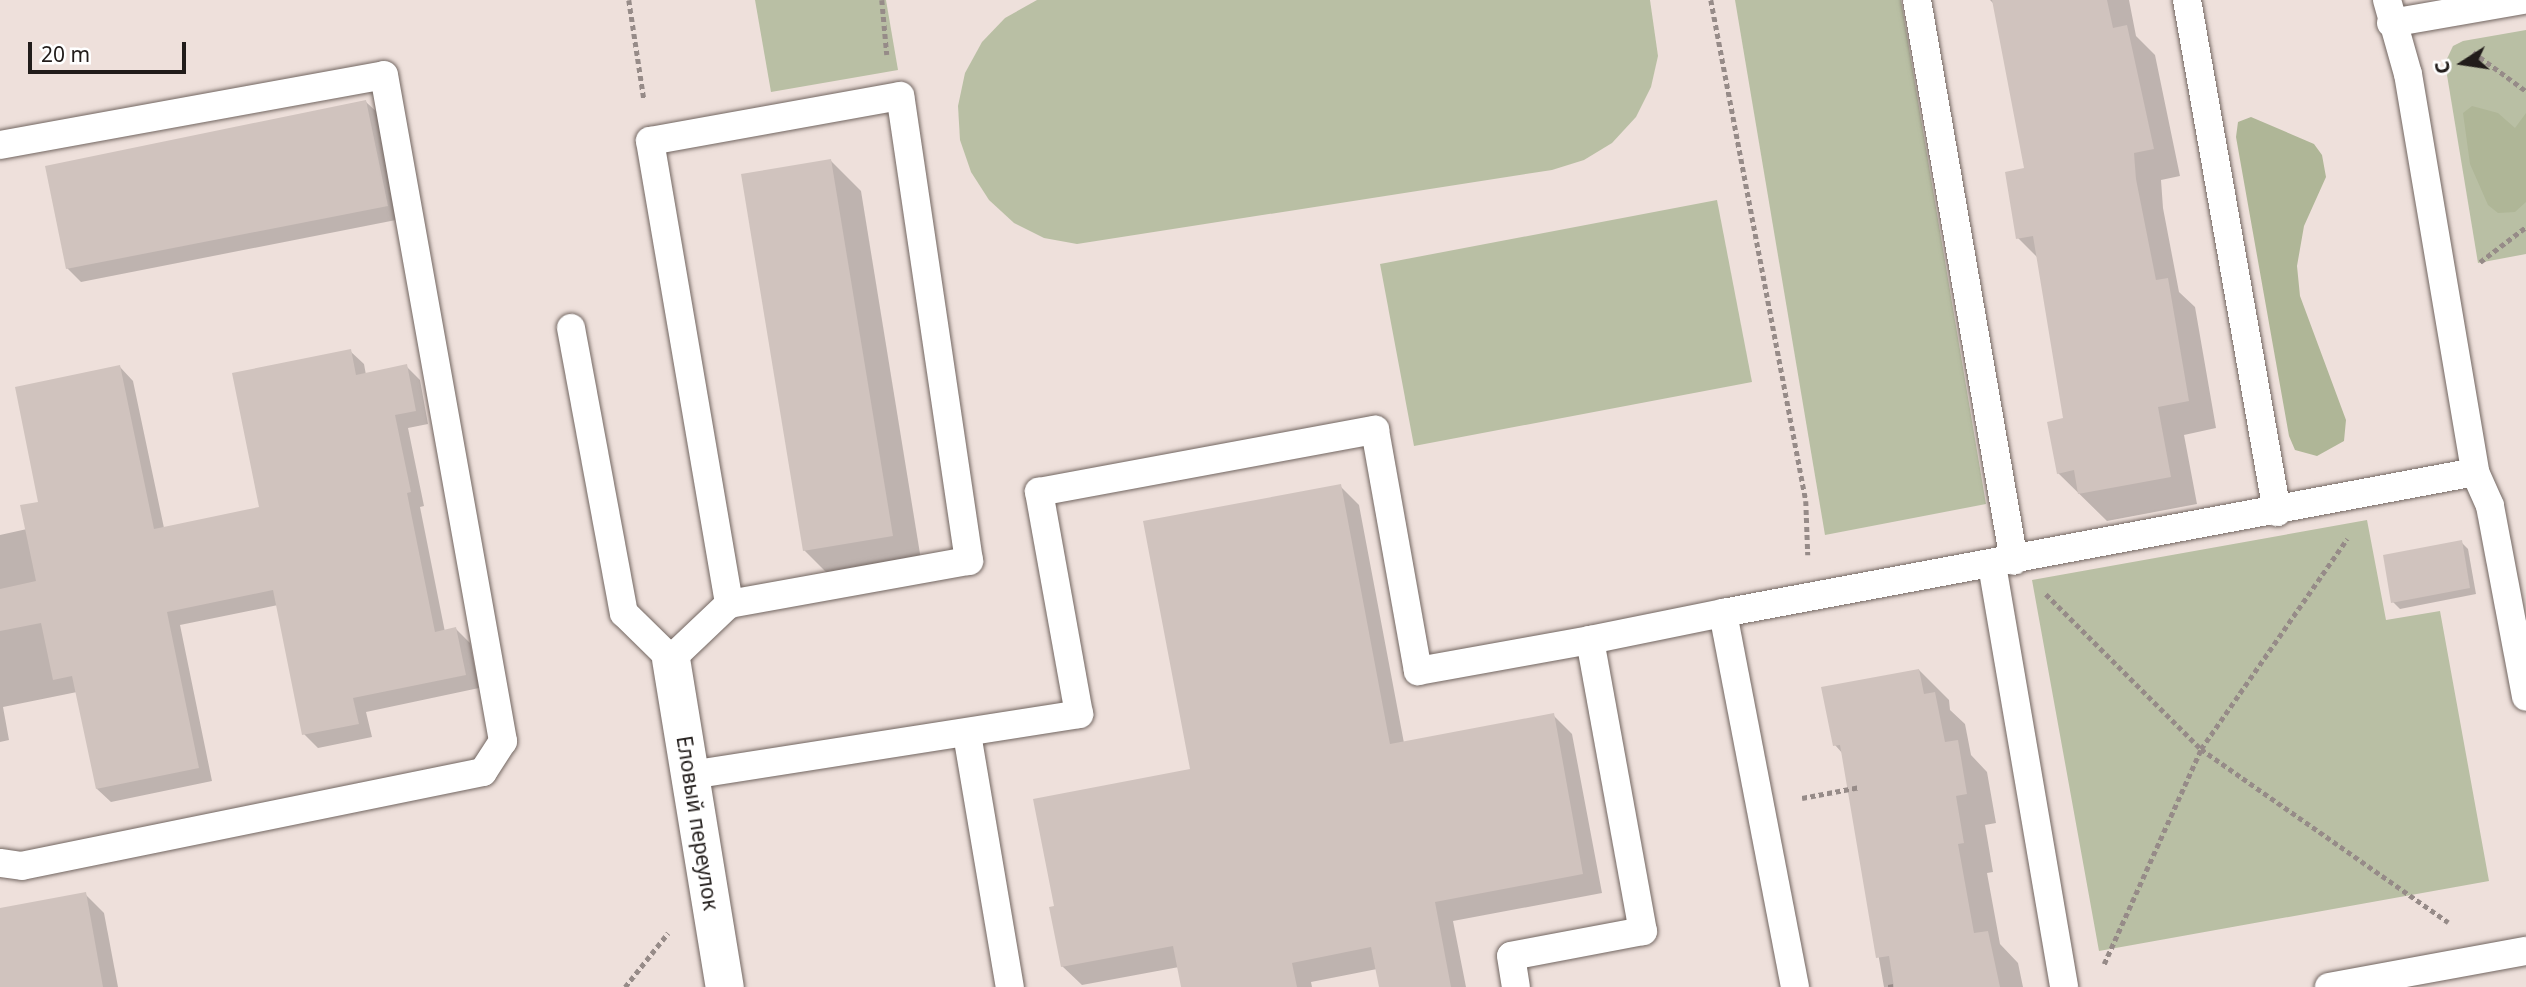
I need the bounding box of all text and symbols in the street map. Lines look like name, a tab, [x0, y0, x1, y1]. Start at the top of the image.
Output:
scale bar	[32, 28, 189, 72]
north arrow	[2428, 28, 2498, 98]
text: 20 m	[41, 40, 90, 68]
text: С	[2428, 59, 2456, 76]
street label: Еловый переулок	[672, 734, 724, 912]

